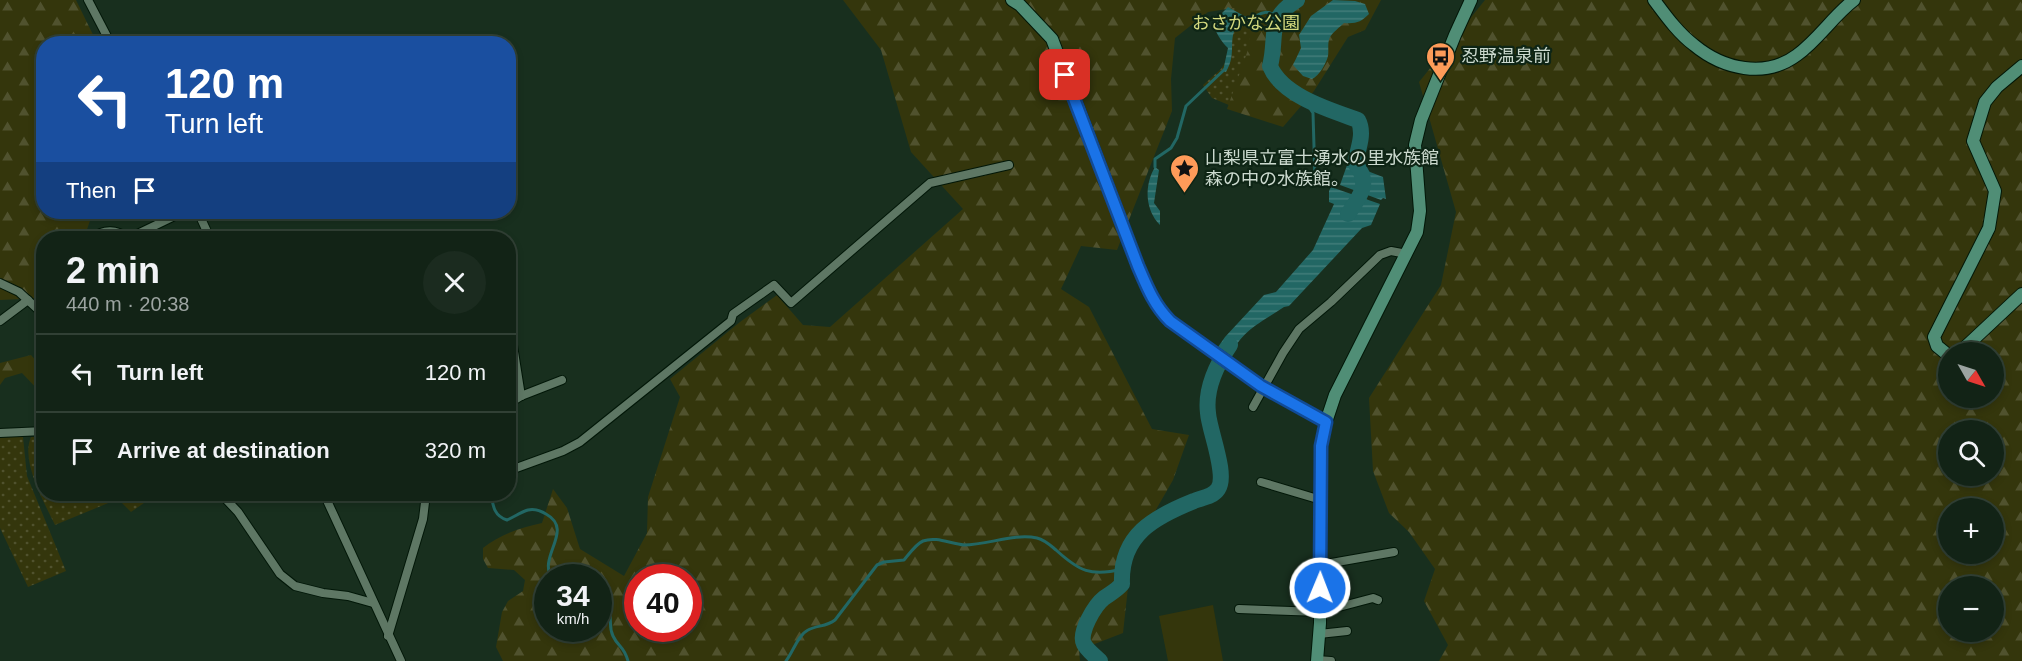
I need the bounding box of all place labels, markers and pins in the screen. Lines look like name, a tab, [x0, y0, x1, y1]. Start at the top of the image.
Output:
bus stop icon: 忍野温泉前	[1424, 40, 1456, 82]
place label: 忍野温泉前	[1461, 46, 1551, 66]
pin	[1039, 49, 1090, 100]
place label: 山梨県立富士湧水の里水族館 森の中の水族館。	[1205, 148, 1439, 189]
place icon: 山梨県立富士湧水の里水族館 森の中の水族館。	[1168, 152, 1200, 194]

